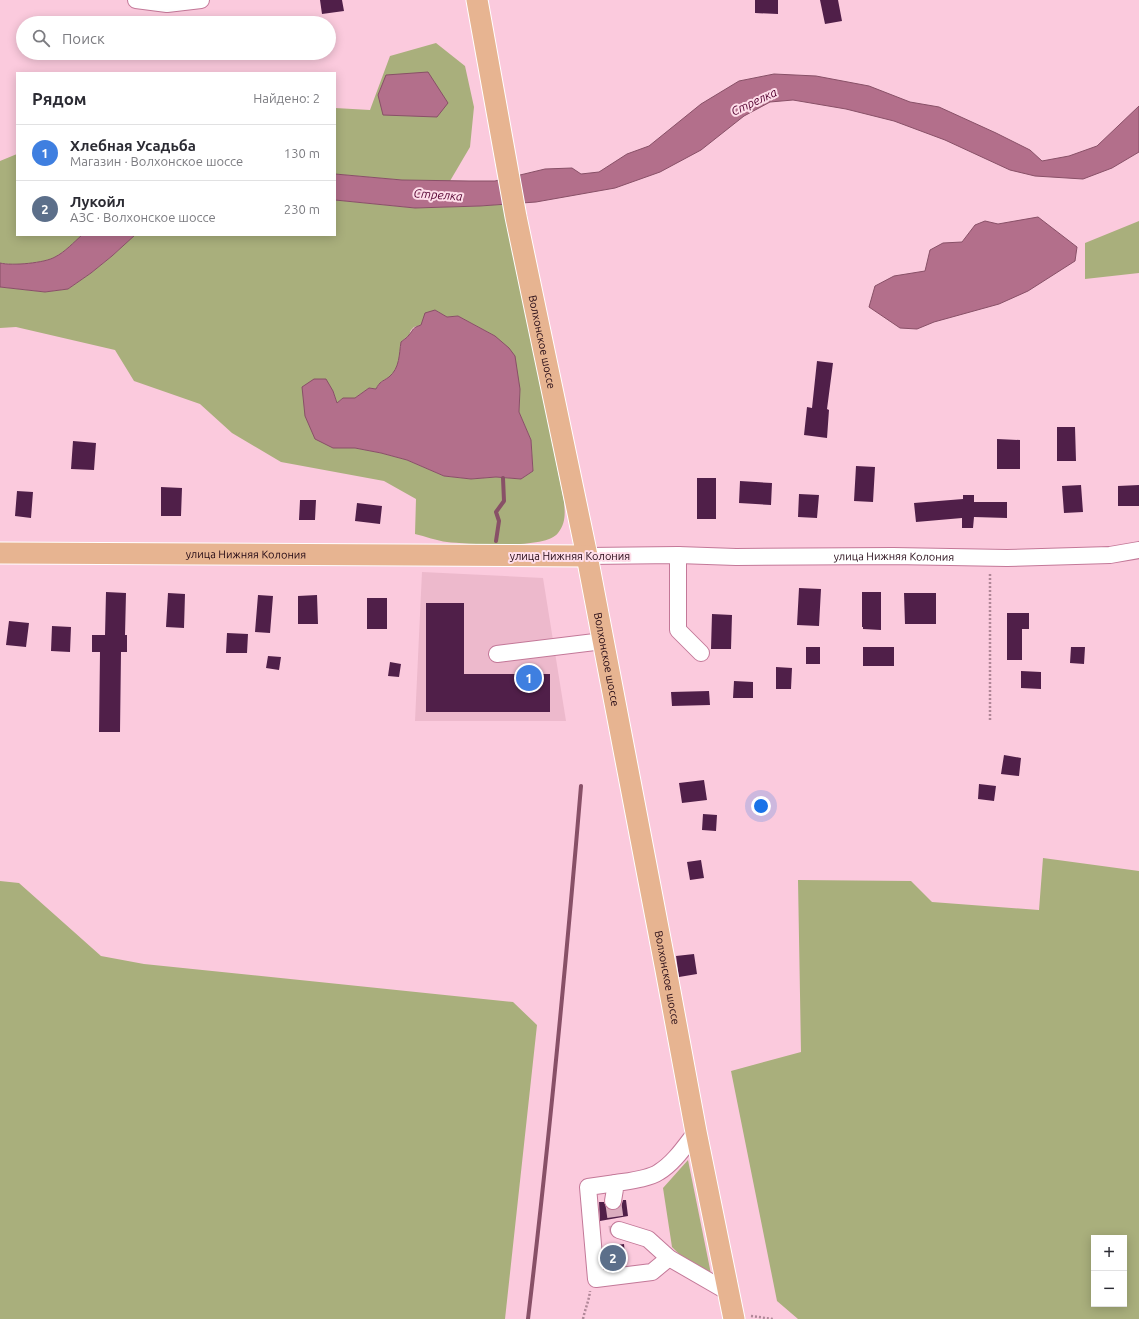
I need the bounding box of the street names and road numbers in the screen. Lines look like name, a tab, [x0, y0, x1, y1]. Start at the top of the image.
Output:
street label: Волхонское шоссе	[526, 294, 558, 390]
street label: улица Нижняя Колония	[186, 548, 306, 561]
street label: улица Нижняя Колония	[510, 550, 630, 562]
street label: улица Нижняя Колония	[834, 550, 954, 563]
street label: Волхонское шоссе	[592, 611, 622, 707]
street label: Волхонское шоссе	[653, 930, 682, 1026]

